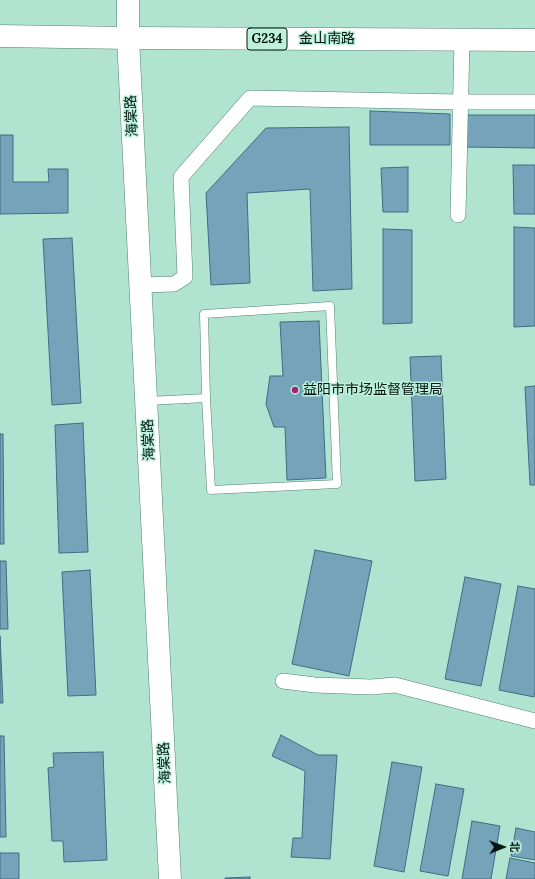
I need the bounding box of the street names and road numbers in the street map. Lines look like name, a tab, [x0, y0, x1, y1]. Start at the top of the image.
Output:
road number: G234	[247, 28, 287, 50]
street label: 金山南路	[299, 31, 355, 47]
street label: 海棠路	[123, 95, 141, 137]
street label: 海棠路	[140, 419, 158, 461]
street label: 海棠路	[156, 742, 174, 784]

